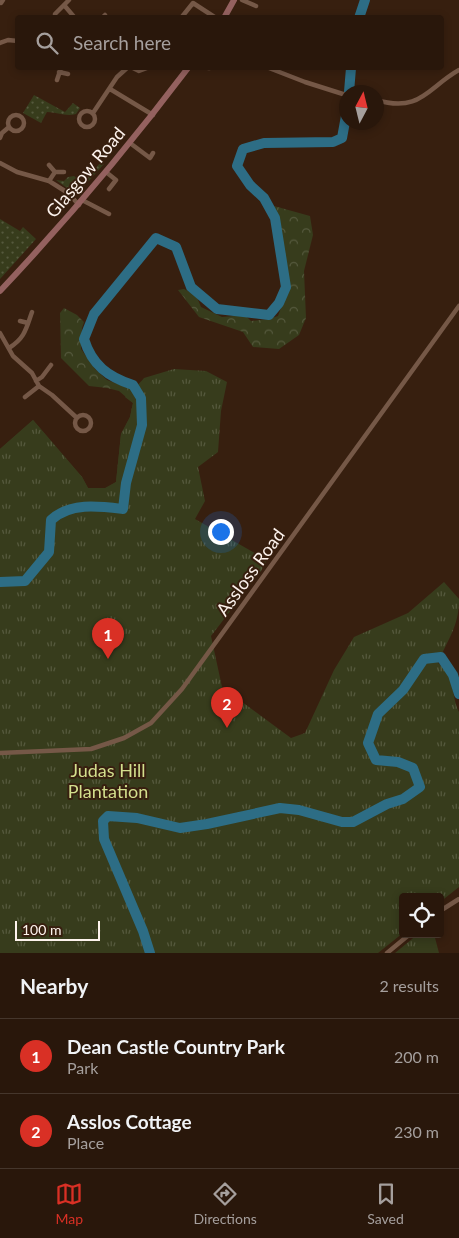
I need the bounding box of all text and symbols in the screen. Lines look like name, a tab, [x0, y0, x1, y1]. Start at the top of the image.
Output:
search box	[15, 15, 444, 70]
icon: search	[33, 29, 61, 57]
text: Search here	[73, 31, 171, 54]
north arrow	[339, 85, 384, 130]
street label: Glasgow Road	[41, 122, 129, 222]
your location	[208, 519, 234, 545]
street label: Assloss Road	[211, 524, 289, 620]
pin: 1	[92, 618, 124, 659]
pin: 2	[211, 687, 243, 728]
park label: Judas Hill Plantation	[68, 759, 148, 802]
map controls	[399, 893, 444, 938]
button: locate	[399, 893, 444, 938]
scale bar	[15, 918, 100, 941]
text: 100 m	[22, 921, 61, 938]
text: Nearby	[20, 973, 88, 998]
text: 2 results	[379, 976, 439, 995]
text: Dean Castle Country Park	[67, 1035, 285, 1058]
text: 1	[31, 1047, 41, 1066]
text: 200 m	[394, 1047, 439, 1066]
text: Park	[67, 1058, 98, 1077]
text: Asslos Cottage	[67, 1110, 192, 1133]
text: 2	[31, 1122, 41, 1141]
text: 230 m	[394, 1122, 439, 1141]
text: Place	[67, 1133, 104, 1152]
tab: Map	[55, 1180, 83, 1227]
tab: Directions	[194, 1180, 257, 1227]
tab: Saved	[367, 1180, 404, 1227]

